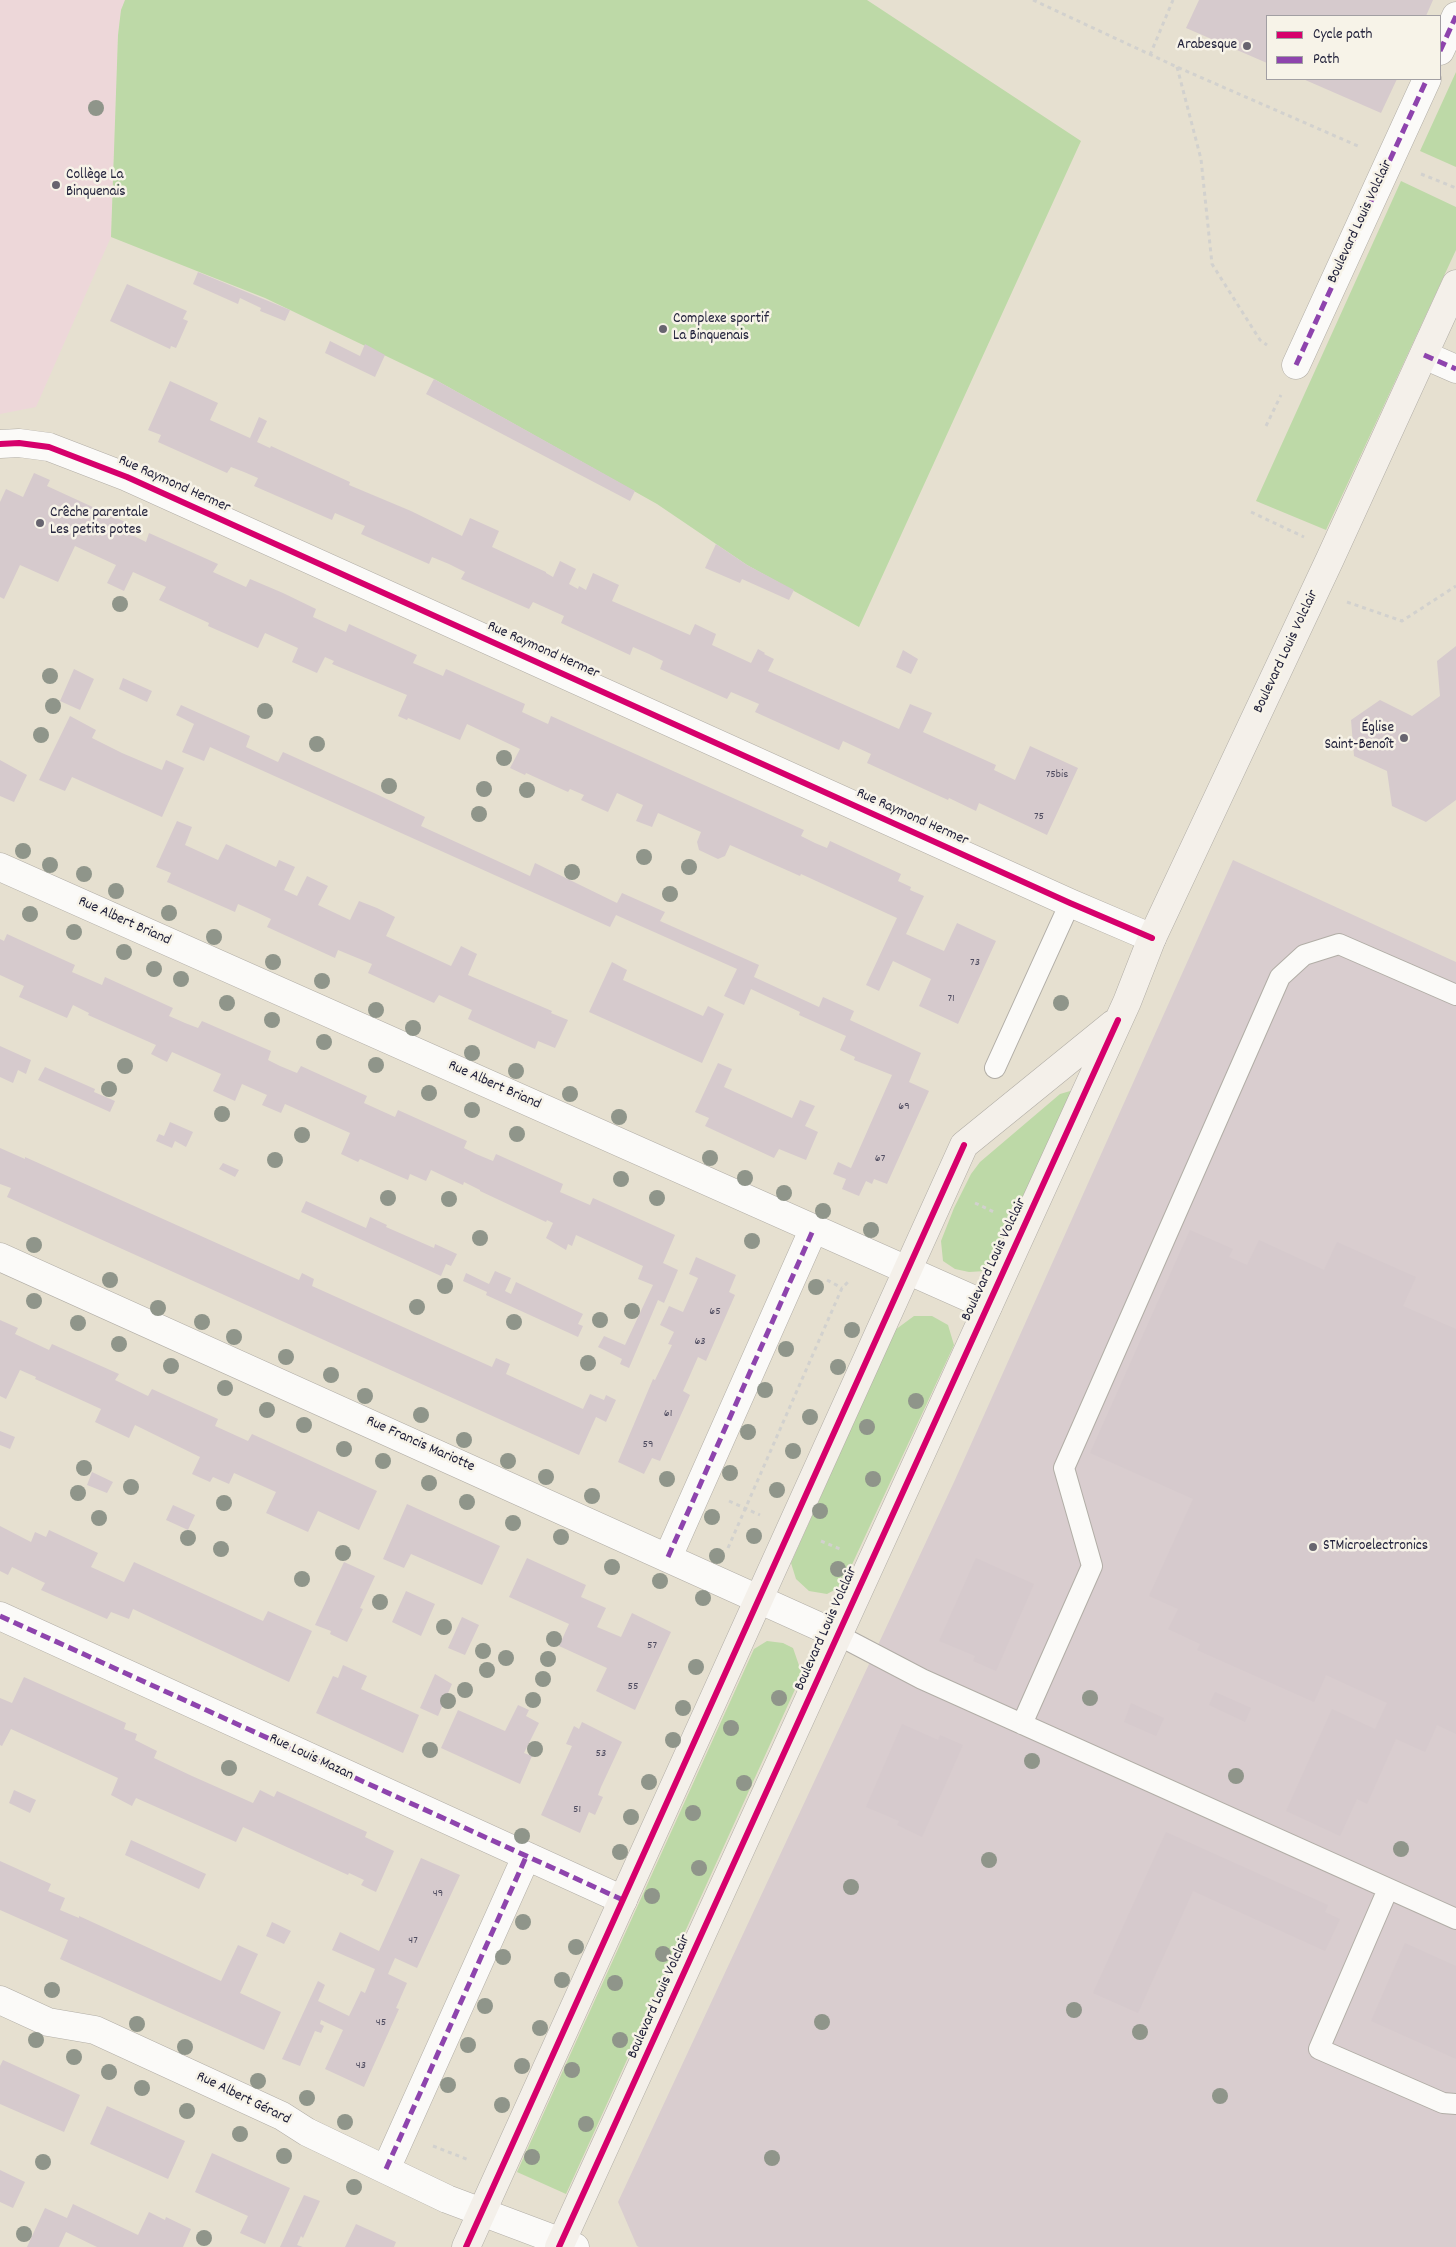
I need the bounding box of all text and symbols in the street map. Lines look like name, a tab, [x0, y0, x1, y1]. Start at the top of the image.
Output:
legend	[1266, 15, 1441, 80]
text: Cycle path	[1313, 24, 1372, 46]
place label: Arabesque	[1177, 37, 1237, 55]
marker: Arabesque	[1241, 40, 1253, 52]
text: Path	[1313, 49, 1339, 71]
street label: Boulevard Louis Volclair	[1325, 158, 1397, 286]
place label: Collège La Binquenais	[66, 167, 126, 202]
marker: Collège La Binquenais	[50, 179, 62, 191]
place label: Complexe sportif La Binquenais	[673, 311, 769, 346]
marker: Complexe sportif La Binquenais	[657, 323, 669, 335]
street label: Rue Raymond Hermer	[115, 452, 233, 518]
place label: Crêche parentale Les petits potes	[50, 505, 148, 540]
marker: Crêche parentale Les petits potes	[34, 517, 46, 529]
street label: Boulevard Louis Volclair	[1251, 588, 1323, 716]
street label: Rue Raymond Hermer	[484, 618, 602, 684]
place label: Église Saint-Benoît	[1324, 720, 1394, 755]
marker: Église Saint-Benoît	[1398, 732, 1410, 744]
house number: 75bis	[1046, 768, 1068, 782]
street label: Rue Raymond Hermer	[853, 785, 971, 851]
house number: 75	[1034, 810, 1044, 824]
street label: Rue Albert Briand	[75, 894, 173, 950]
house number: 73	[970, 956, 980, 970]
house number: 71	[947, 992, 955, 1006]
street label: Rue Albert Briand	[445, 1058, 543, 1114]
house number: 69	[898, 1100, 910, 1114]
house number: 67	[875, 1152, 885, 1166]
street label: Boulevard Louis Volclair	[959, 1196, 1031, 1324]
house number: 65	[709, 1305, 721, 1319]
house number: 63	[694, 1335, 706, 1349]
house number: 61	[664, 1407, 672, 1421]
street label: Rue Francis Mariotte	[363, 1413, 477, 1477]
house number: 59	[642, 1438, 654, 1452]
place label: STMicroelectronics	[1323, 1538, 1428, 1556]
marker: STMicroelectronics	[1307, 1541, 1319, 1553]
street label: Boulevard Louis Volclair	[792, 1564, 862, 1694]
house number: 57	[647, 1639, 657, 1653]
house number: 55	[627, 1680, 639, 1694]
street label: Rue Louis Mazan	[266, 1731, 356, 1785]
house number: 53	[596, 1747, 606, 1761]
house number: 51	[573, 1803, 581, 1817]
house number: 49	[433, 1887, 443, 1901]
street label: Boulevard Louis Volclair	[625, 1932, 695, 2062]
house number: 47	[408, 1934, 418, 1948]
house number: 45	[376, 2016, 386, 2030]
house number: 43	[356, 2059, 366, 2073]
street label: Rue Albert Gérard	[193, 2068, 293, 2130]

